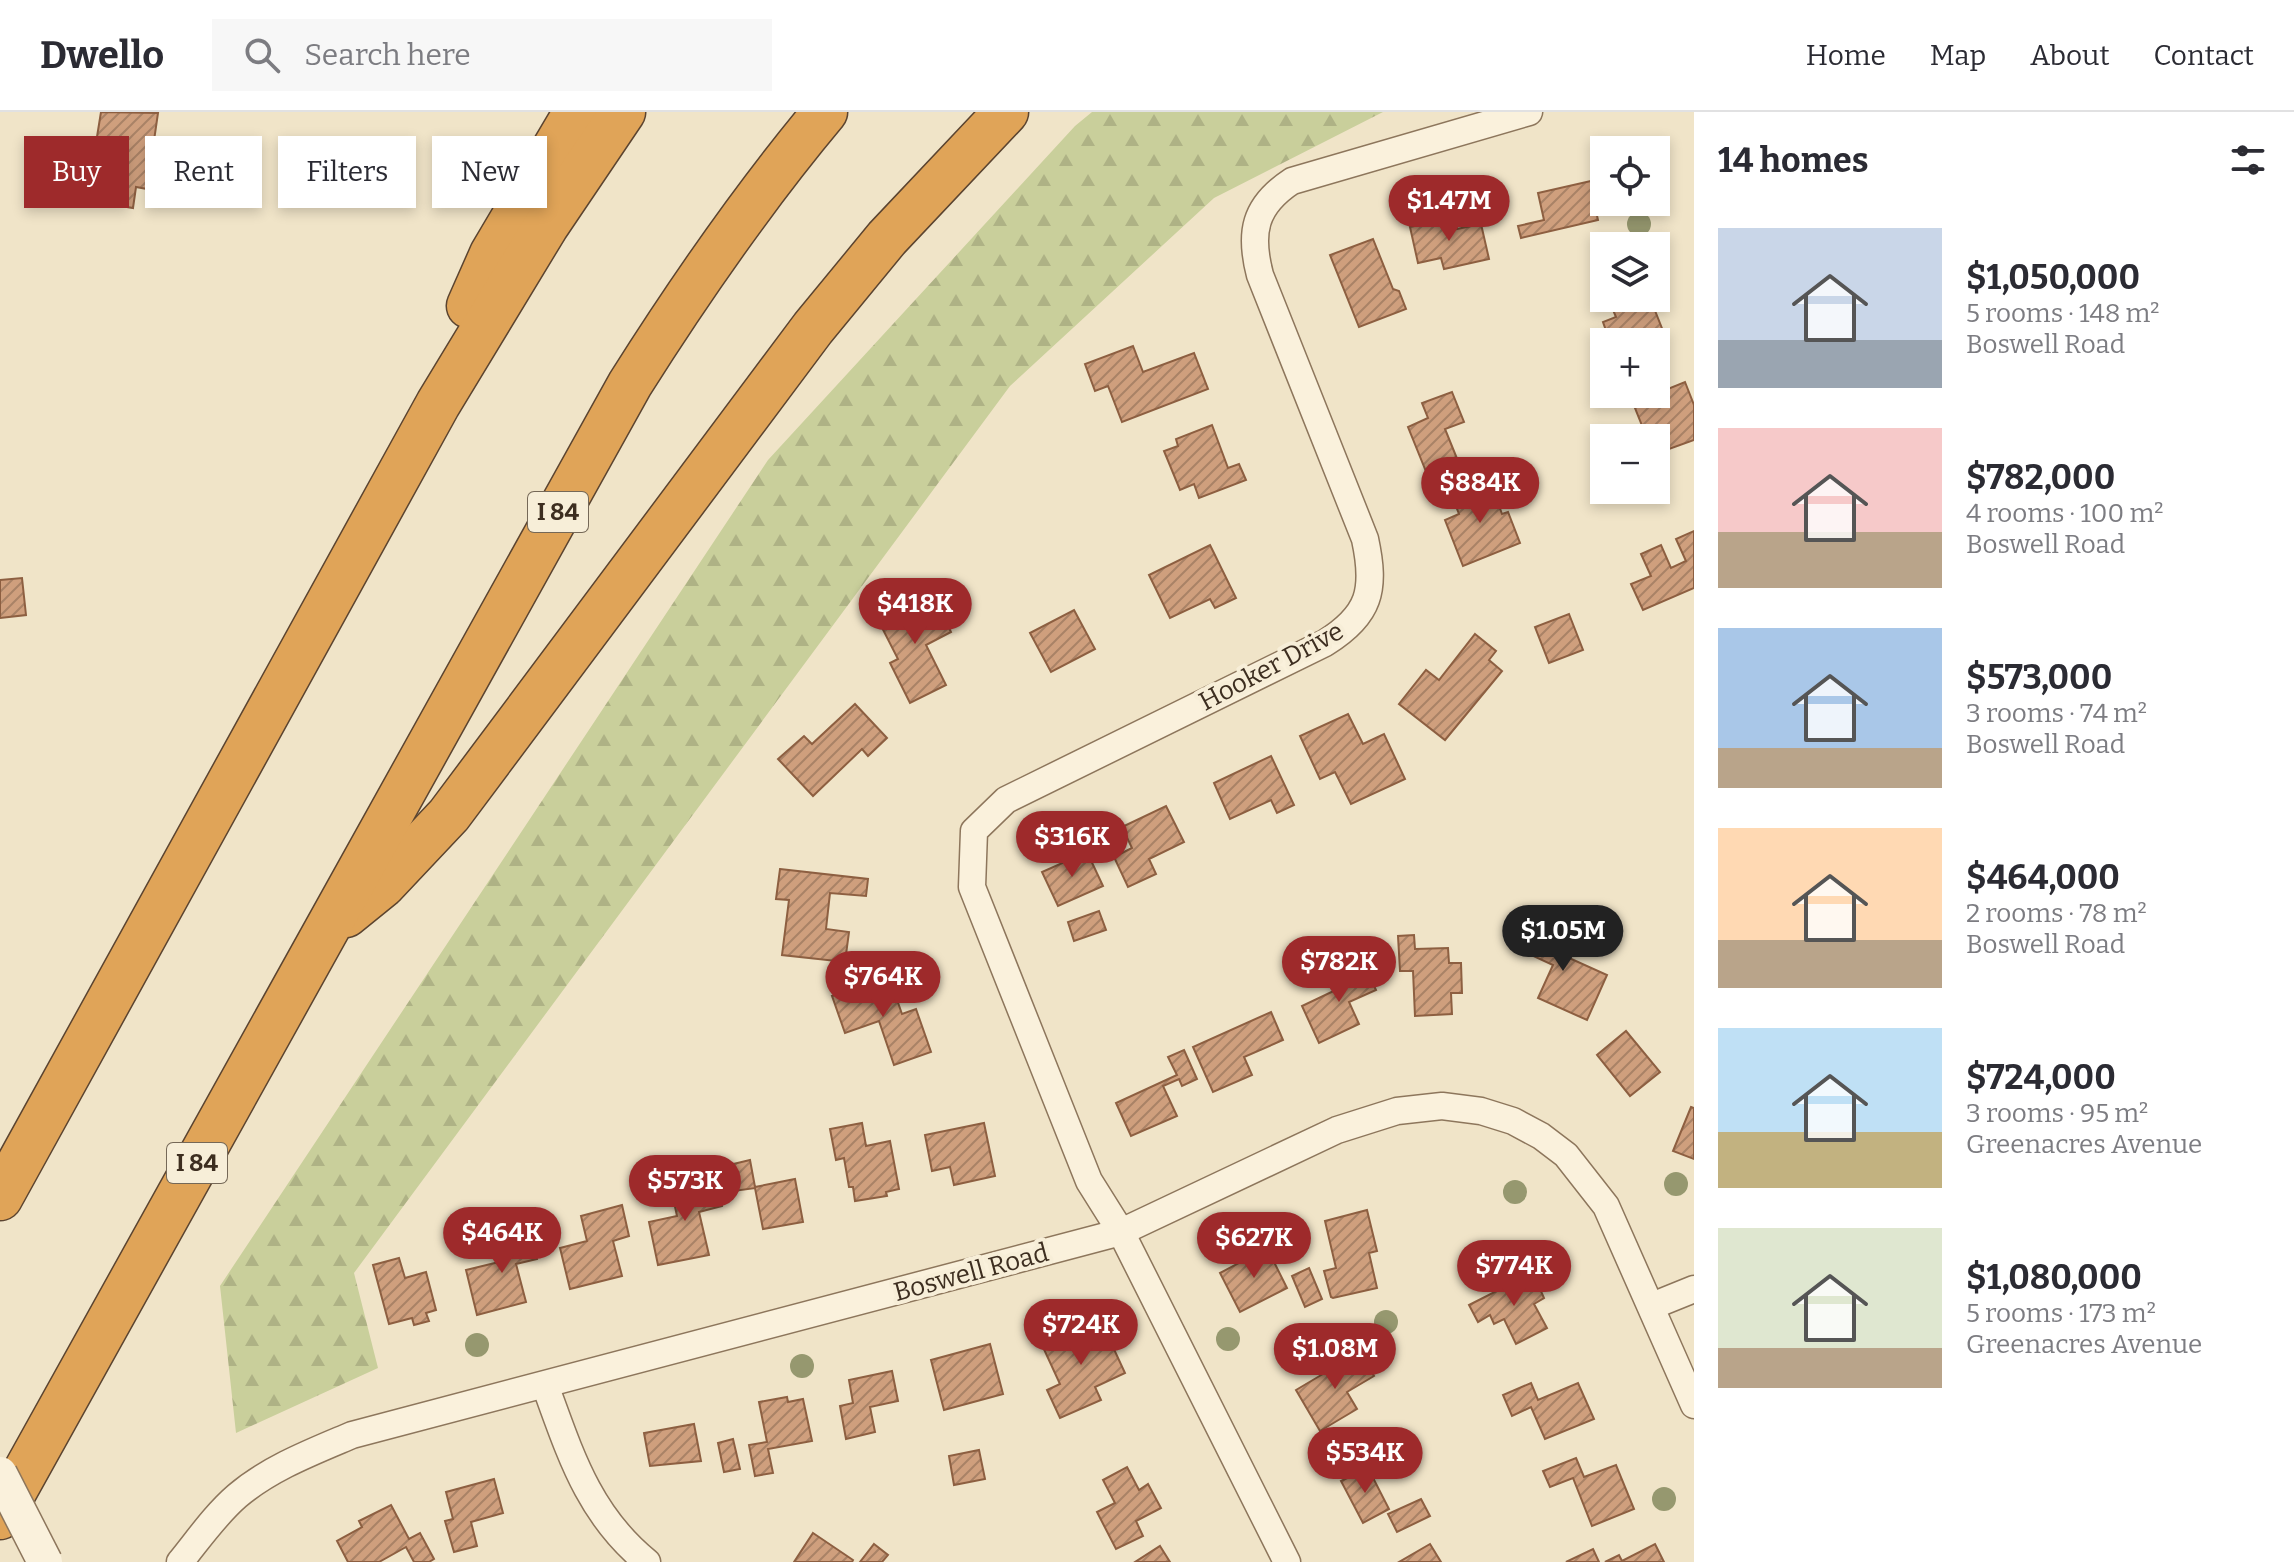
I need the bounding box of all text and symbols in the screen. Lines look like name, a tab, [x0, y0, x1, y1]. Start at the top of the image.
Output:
search box	[212, 19, 772, 91]
text: Dwello	[40, 32, 164, 78]
icon: search	[240, 33, 284, 77]
text: Search here	[304, 37, 471, 73]
text: Home	[1806, 39, 1886, 72]
text: Map	[1930, 39, 1986, 72]
text: About	[2030, 39, 2110, 72]
text: Contact	[2154, 39, 2254, 72]
chip: Buy	[24, 136, 129, 208]
chip: Rent	[145, 136, 262, 208]
chip: Filters	[278, 136, 416, 208]
chip: New	[432, 136, 547, 208]
map controls	[1590, 136, 1670, 504]
button: locate	[1590, 136, 1670, 216]
icon: filters	[2226, 138, 2270, 182]
text: 14 homes	[1718, 140, 1869, 181]
pin: $1.47M	[1384, 175, 1514, 243]
text: $1.47M	[1407, 185, 1491, 216]
button: layers	[1590, 232, 1670, 312]
text: $1,050,000	[1966, 257, 2140, 298]
icon: home	[1782, 260, 1878, 356]
text: 5 rooms · 148 m²	[1966, 298, 2160, 329]
button: +	[1590, 328, 1670, 408]
text: Boswell Road	[1966, 329, 2125, 360]
button: −	[1590, 424, 1670, 504]
pin: $884K	[1424, 457, 1536, 525]
text: $782,000	[1966, 457, 2115, 498]
icon: home	[1782, 460, 1878, 556]
text: $884K	[1439, 467, 1521, 498]
road number: I 84	[528, 492, 588, 532]
text: 4 rooms · 100 m²	[1966, 498, 2163, 529]
text: Boswell Road	[1966, 529, 2125, 560]
pin: $418K	[859, 578, 971, 646]
text: $418K	[877, 588, 953, 619]
street label: Hooker Drive	[1194, 615, 1349, 717]
text: $573,000	[1966, 657, 2112, 698]
icon: home	[1782, 660, 1878, 756]
text: 3 rooms · 74 m²	[1966, 698, 2147, 729]
text: Boswell Road	[1966, 729, 2125, 760]
pin: $316K	[1016, 811, 1128, 879]
text: $316K	[1034, 821, 1110, 852]
text: $464,000	[1966, 857, 2120, 898]
icon: home	[1782, 860, 1878, 956]
text: 2 rooms · 78 m²	[1966, 898, 2147, 929]
pin: $1.05M	[1498, 905, 1628, 973]
text: $1.05M	[1520, 915, 1606, 946]
text: Boswell Road	[1966, 929, 2125, 960]
pin: $782K	[1283, 936, 1395, 1004]
text: $782K	[1300, 946, 1378, 977]
pin: $764K	[827, 951, 939, 1019]
text: $764K	[843, 961, 923, 992]
text: $724,000	[1966, 1057, 2116, 1098]
icon: home	[1782, 1060, 1878, 1156]
text: 3 rooms · 95 m²	[1966, 1098, 2148, 1129]
text: Greenacres Avenue	[1966, 1129, 2202, 1160]
road number: I 84	[167, 1143, 227, 1183]
pin: $573K	[629, 1155, 741, 1223]
text: $573K	[647, 1165, 723, 1196]
pin: $464K	[446, 1207, 558, 1275]
pin: $627K	[1198, 1212, 1310, 1280]
text: $464K	[461, 1217, 543, 1248]
text: $627K	[1215, 1222, 1293, 1253]
street label: Boswell Road	[890, 1237, 1052, 1308]
pin: $774K	[1458, 1240, 1570, 1308]
text: $774K	[1475, 1250, 1553, 1281]
text: $1,080,000	[1966, 1257, 2142, 1298]
icon: home	[1782, 1260, 1878, 1356]
text: 5 rooms · 173 m²	[1966, 1298, 2156, 1329]
pin: $724K	[1025, 1299, 1137, 1367]
text: $724K	[1042, 1309, 1120, 1340]
pin: $1.08M	[1270, 1323, 1400, 1391]
text: Greenacres Avenue	[1966, 1329, 2202, 1360]
text: $1.08M	[1292, 1333, 1378, 1364]
pin: $534K	[1309, 1427, 1421, 1495]
text: $534K	[1326, 1437, 1404, 1468]

